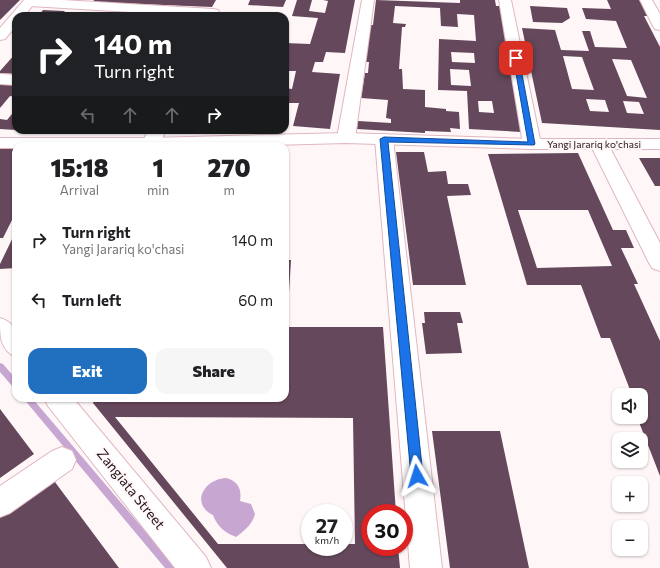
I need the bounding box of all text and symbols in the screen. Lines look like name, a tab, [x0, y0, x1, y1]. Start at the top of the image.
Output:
text: 140 m	[94, 26, 172, 60]
icon: right	[28, 28, 80, 80]
pin	[499, 41, 533, 75]
icon: arrive	[505, 47, 527, 69]
text: Turn right	[94, 60, 174, 82]
icon: left	[77, 104, 99, 126]
icon: ahead	[119, 104, 141, 126]
icon: ahead	[161, 104, 183, 126]
icon: right	[203, 104, 225, 126]
street label: Yangi Jarariq ko'chasi	[547, 138, 641, 150]
text: 15:18	[50, 153, 109, 182]
text: 1	[152, 153, 164, 182]
text: 270	[208, 153, 251, 182]
text: Arrival	[60, 182, 99, 198]
text: min	[147, 182, 169, 198]
text: m	[223, 182, 235, 198]
text: Turn right	[62, 223, 131, 241]
icon: right	[28, 229, 50, 251]
text: 140 m	[232, 231, 273, 249]
text: Yangi Jarariq ko'chasi	[62, 241, 184, 257]
icon: left	[28, 289, 50, 311]
text: Turn left	[62, 291, 121, 309]
text: 60 m	[238, 291, 273, 309]
button: Exit	[28, 348, 147, 394]
button: Share	[155, 348, 273, 394]
map controls	[612, 388, 648, 556]
button: sound	[612, 388, 648, 424]
button: layers	[612, 432, 648, 468]
street label: Zangiata Street	[94, 445, 169, 533]
position arrow	[396, 455, 438, 497]
button: +	[612, 476, 648, 512]
speed limit sign: 30	[361, 504, 413, 556]
text: 27	[316, 513, 338, 537]
button: −	[612, 520, 648, 556]
text: km/h	[315, 534, 339, 546]

